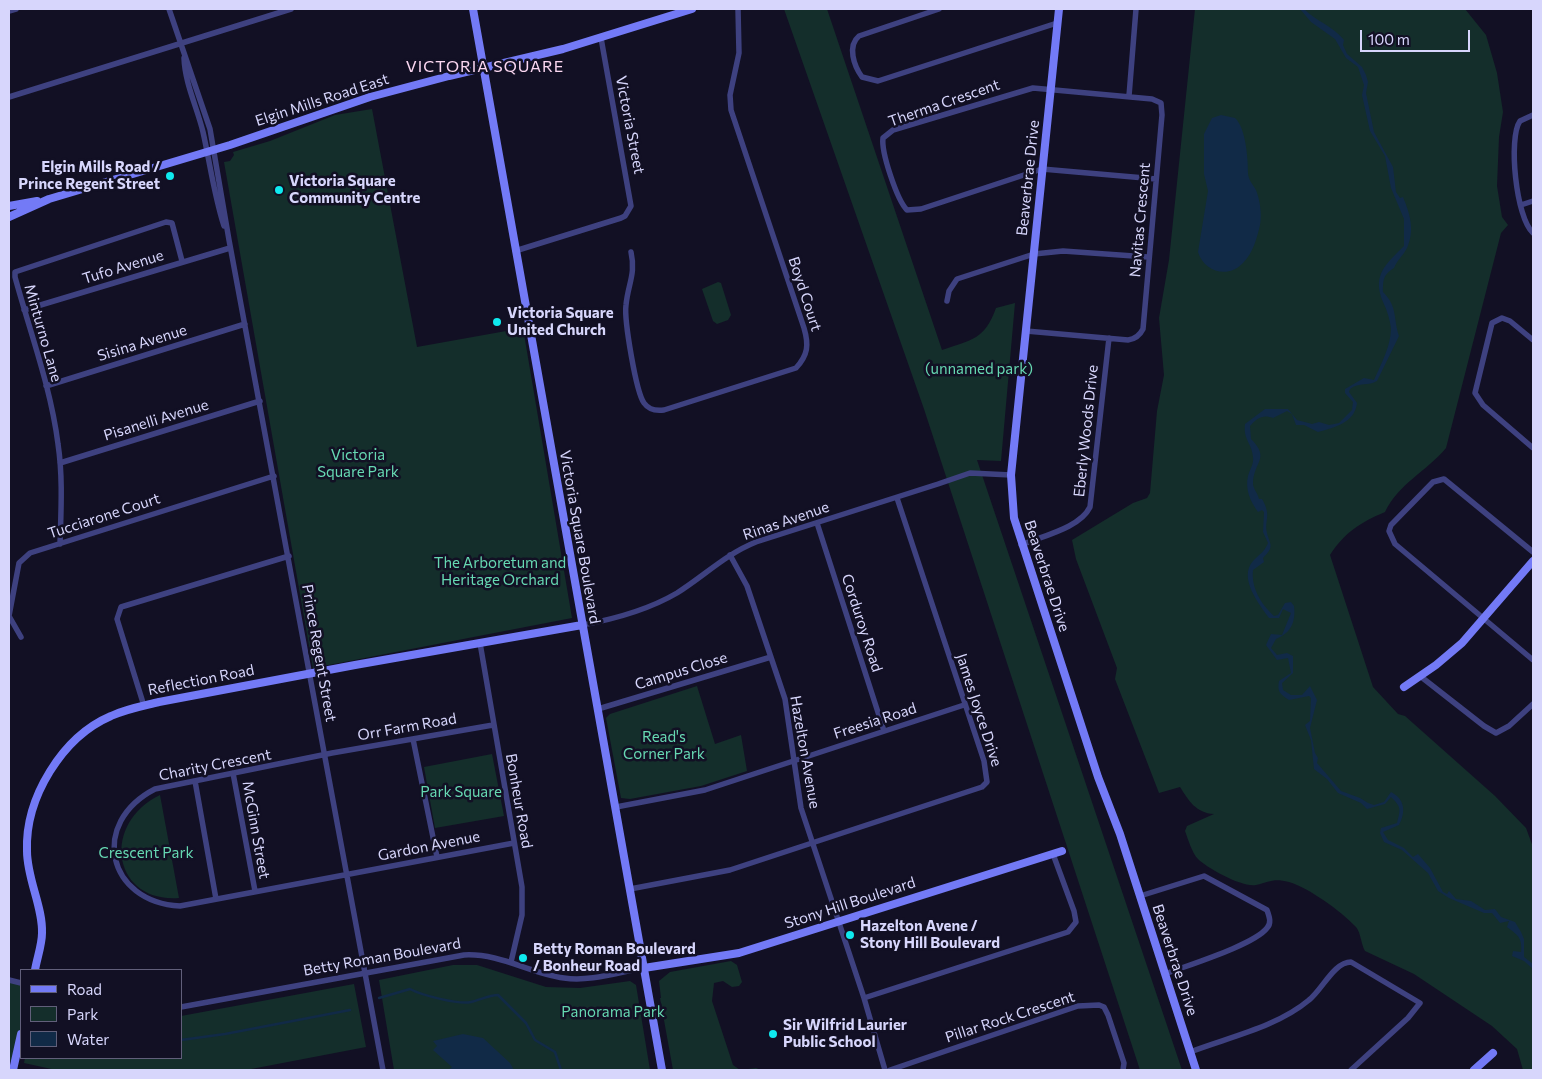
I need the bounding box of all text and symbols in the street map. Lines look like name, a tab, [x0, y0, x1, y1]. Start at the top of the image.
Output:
scale bar	[1362, 20, 1472, 52]
text: 100 m	[1368, 30, 1410, 48]
district label: VICTORIA SQUARE	[404, 57, 566, 77]
street label: Elgin Mills Road East	[253, 70, 391, 130]
street label: Victoria Street	[612, 74, 648, 176]
street label: Therma Crescent	[886, 75, 1002, 131]
street label: Beaverbrae Drive	[1013, 119, 1043, 237]
place label: Elgin Mills Road / Prince Regent Street	[18, 158, 160, 193]
street label: Navitas Crescent	[1126, 162, 1154, 278]
marker: Elgin Mills Road / Prince Regent Street	[164, 170, 176, 182]
place label: Victoria Square Community Centre	[289, 172, 420, 207]
marker: Victoria Square Community Centre	[273, 184, 285, 196]
street label: Tufo Avenue	[80, 246, 166, 288]
street label: Boyd Court	[785, 254, 825, 334]
street label: Minturno Lane	[20, 282, 66, 384]
place label: Victoria Square United Church	[507, 304, 614, 339]
marker: Victoria Square United Church	[491, 316, 503, 328]
street label: Sisina Avenue	[95, 321, 189, 365]
park label: (unnamed park)	[925, 360, 1033, 378]
street label: Eberly Woods Drive	[1070, 364, 1102, 498]
street label: Pisanelli Avenue	[101, 395, 211, 445]
park label: Victoria Square Park	[317, 446, 399, 481]
street label: Victoria Square Boulevard	[556, 449, 604, 625]
street label: Tucciarone Court	[46, 489, 162, 543]
street label: Rinas Avenue	[740, 498, 832, 544]
street label: Beaverbrae Drive	[1020, 518, 1074, 634]
park label: The Arboretum and Heritage Orchard	[434, 554, 566, 589]
street label: Corduroy Road	[838, 572, 886, 674]
street label: Prince Regent Street	[298, 583, 340, 723]
street label: Campus Close	[633, 648, 729, 694]
street label: James Joyce Drive	[952, 651, 1006, 769]
street label: Reflection Road	[146, 661, 256, 699]
street label: Hazelton Avenue	[786, 694, 824, 810]
street label: Freesia Road	[831, 699, 919, 743]
street label: Orr Farm Road	[356, 709, 458, 745]
park label: Read's Corner Park	[623, 728, 705, 763]
street label: Charity Crescent	[157, 745, 273, 785]
street label: Bonheur Road	[502, 752, 536, 850]
street label: McGinn Street	[239, 780, 273, 880]
park label: Park Square	[420, 783, 502, 801]
street label: Gardon Avenue	[376, 827, 482, 865]
park label: Crescent Park	[98, 844, 194, 862]
street label: Stony Hill Boulevard	[782, 873, 918, 933]
street label: Beaverbrae Drive	[1148, 902, 1202, 1018]
place label: Hazelton Avene / Stony Hill Boulevard	[860, 917, 1000, 952]
marker: Hazelton Avene / Stony Hill Boulevard	[844, 929, 856, 941]
street label: Betty Roman Boulevard	[302, 934, 462, 980]
place label: Betty Roman Boulevard / Bonheur Road	[533, 940, 696, 975]
marker: Betty Roman Boulevard / Bonheur Road	[517, 952, 529, 964]
legend	[20, 969, 182, 1059]
text: Road	[67, 980, 102, 998]
street label: Pillar Rock Crescent	[943, 988, 1077, 1046]
park label: Panorama Park	[561, 1003, 665, 1021]
text: Park	[67, 1005, 98, 1023]
place label: Sir Wilfrid Laurier Public School	[783, 1016, 907, 1051]
marker: Sir Wilfrid Laurier Public School	[767, 1028, 779, 1040]
text: Water	[67, 1030, 109, 1048]

